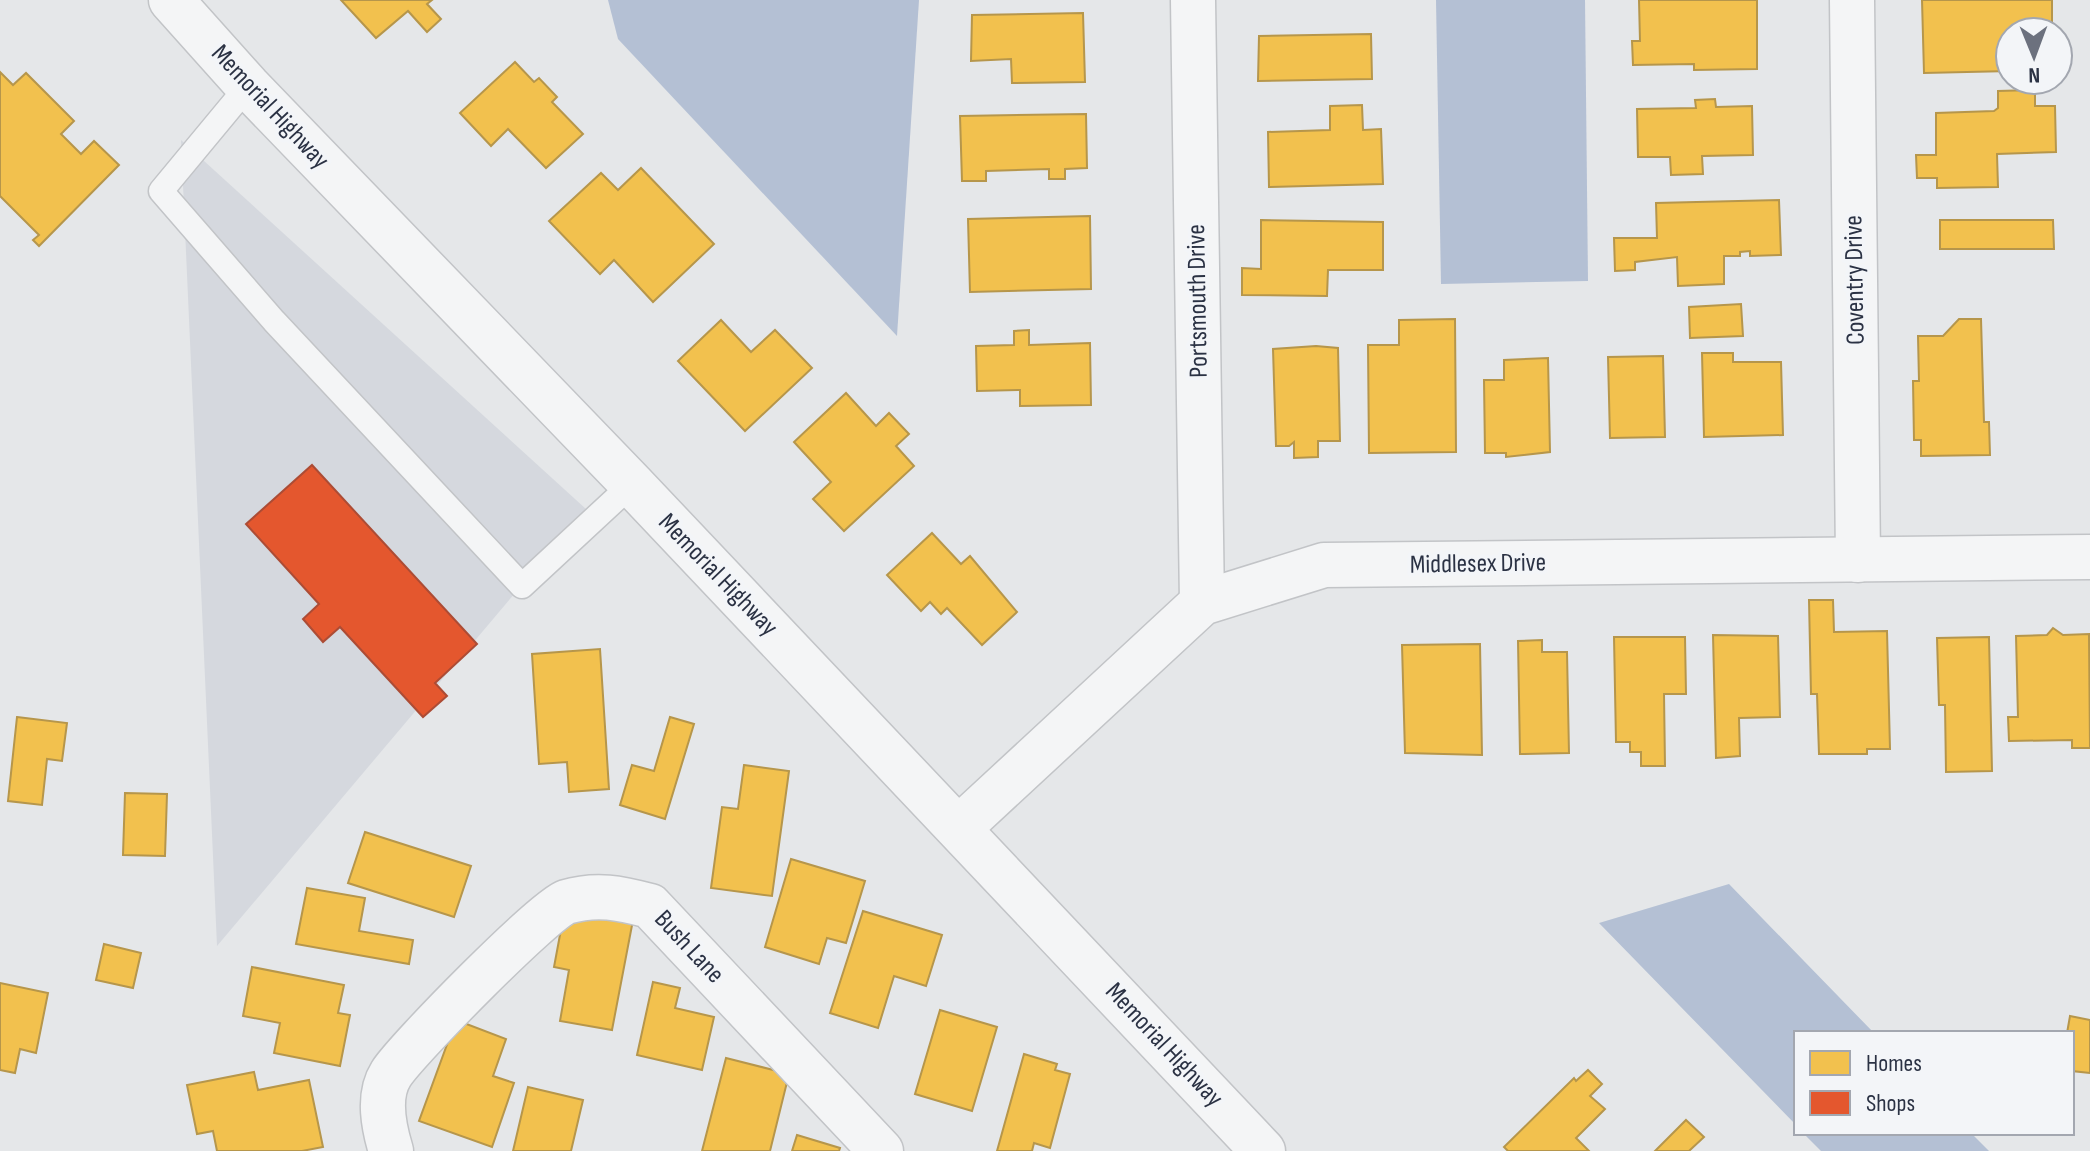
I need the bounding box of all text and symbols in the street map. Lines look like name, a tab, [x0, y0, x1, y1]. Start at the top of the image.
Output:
north arrow	[1994, 16, 2074, 96]
street label: Memorial Highway	[205, 39, 335, 175]
text: N	[2028, 61, 2040, 88]
street label: Coventry Drive	[1838, 215, 1872, 345]
street label: Portsmouth Drive	[1181, 224, 1215, 378]
street label: Memorial Highway	[652, 507, 784, 643]
street label: Middlesex Drive	[1410, 547, 1546, 581]
street label: Bush Lane	[648, 904, 730, 990]
street label: Memorial Highway	[1099, 977, 1229, 1113]
legend	[1794, 1031, 2074, 1135]
text: Homes	[1866, 1049, 1922, 1078]
text: Shops	[1866, 1089, 1915, 1118]

